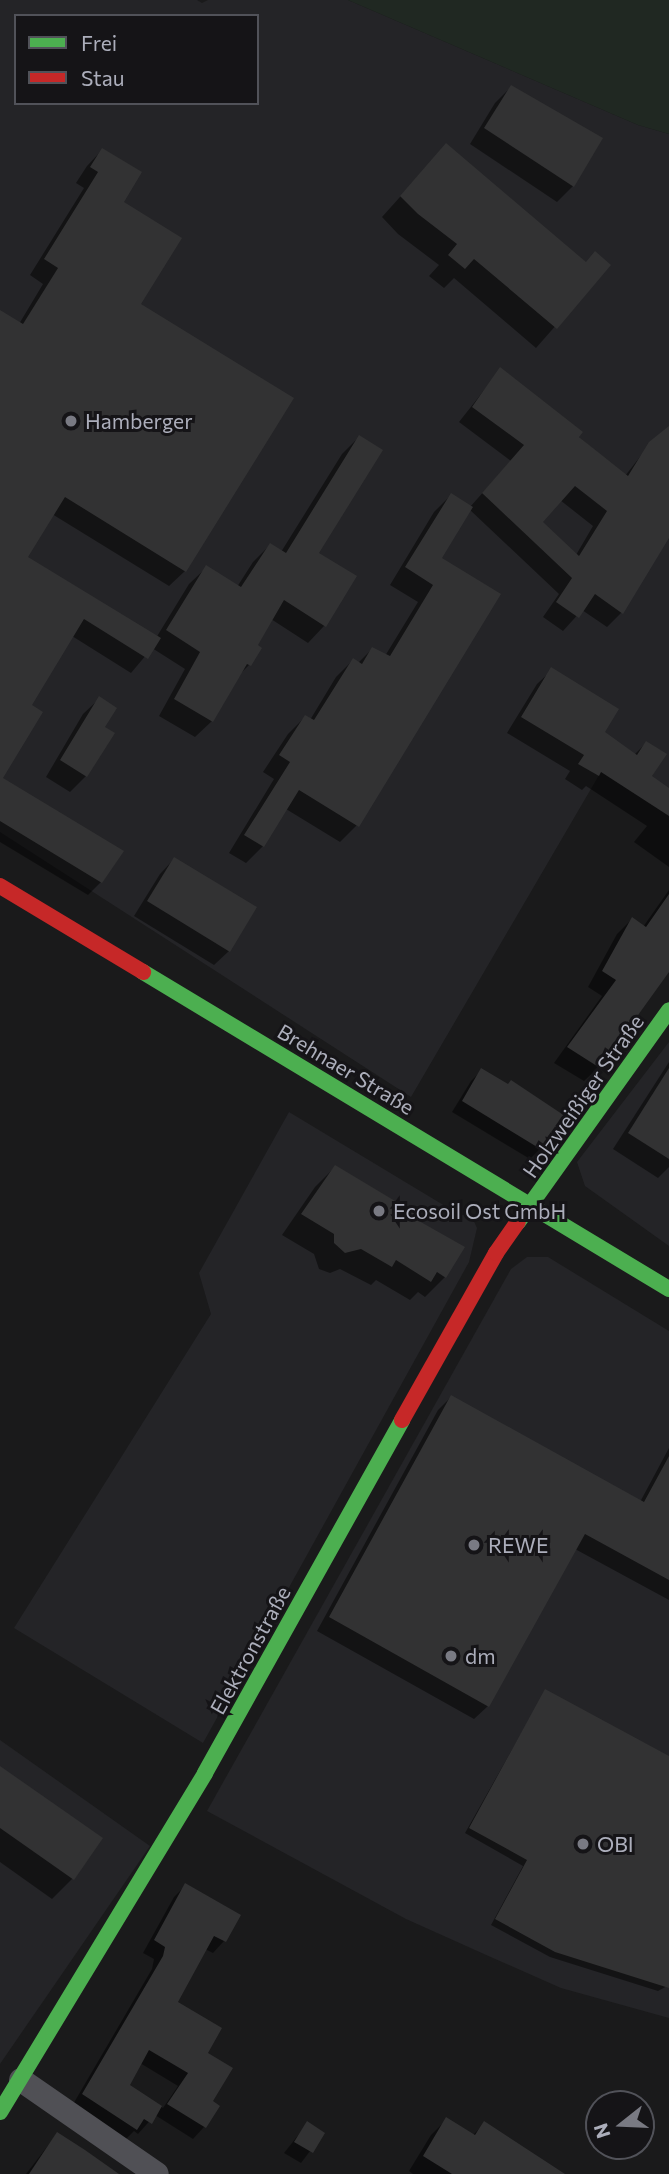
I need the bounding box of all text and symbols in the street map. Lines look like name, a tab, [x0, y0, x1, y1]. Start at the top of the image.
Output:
legend	[14, 14, 259, 105]
text: Frei	[81, 30, 117, 55]
text: Stau	[81, 65, 124, 90]
place label: Hamberger	[85, 408, 193, 434]
marker: Hamberger	[63, 413, 79, 429]
street label: Holzweißiger Straße	[517, 1010, 649, 1182]
street label: Brehnaer Straße	[273, 1018, 419, 1120]
place label: Ecosoil Ost GmbH	[393, 1198, 566, 1224]
marker: Ecosoil Ost GmbH	[371, 1203, 387, 1219]
place label: REWE	[488, 1532, 548, 1558]
marker: REWE	[466, 1537, 482, 1553]
street label: Elektronstraße	[204, 1582, 296, 1718]
place label: dm	[465, 1643, 495, 1669]
marker: dm	[443, 1648, 459, 1664]
place label: OBI	[597, 1831, 634, 1857]
marker: OBI	[575, 1836, 591, 1852]
north arrow	[585, 2090, 655, 2160]
text: N	[588, 2121, 615, 2141]

